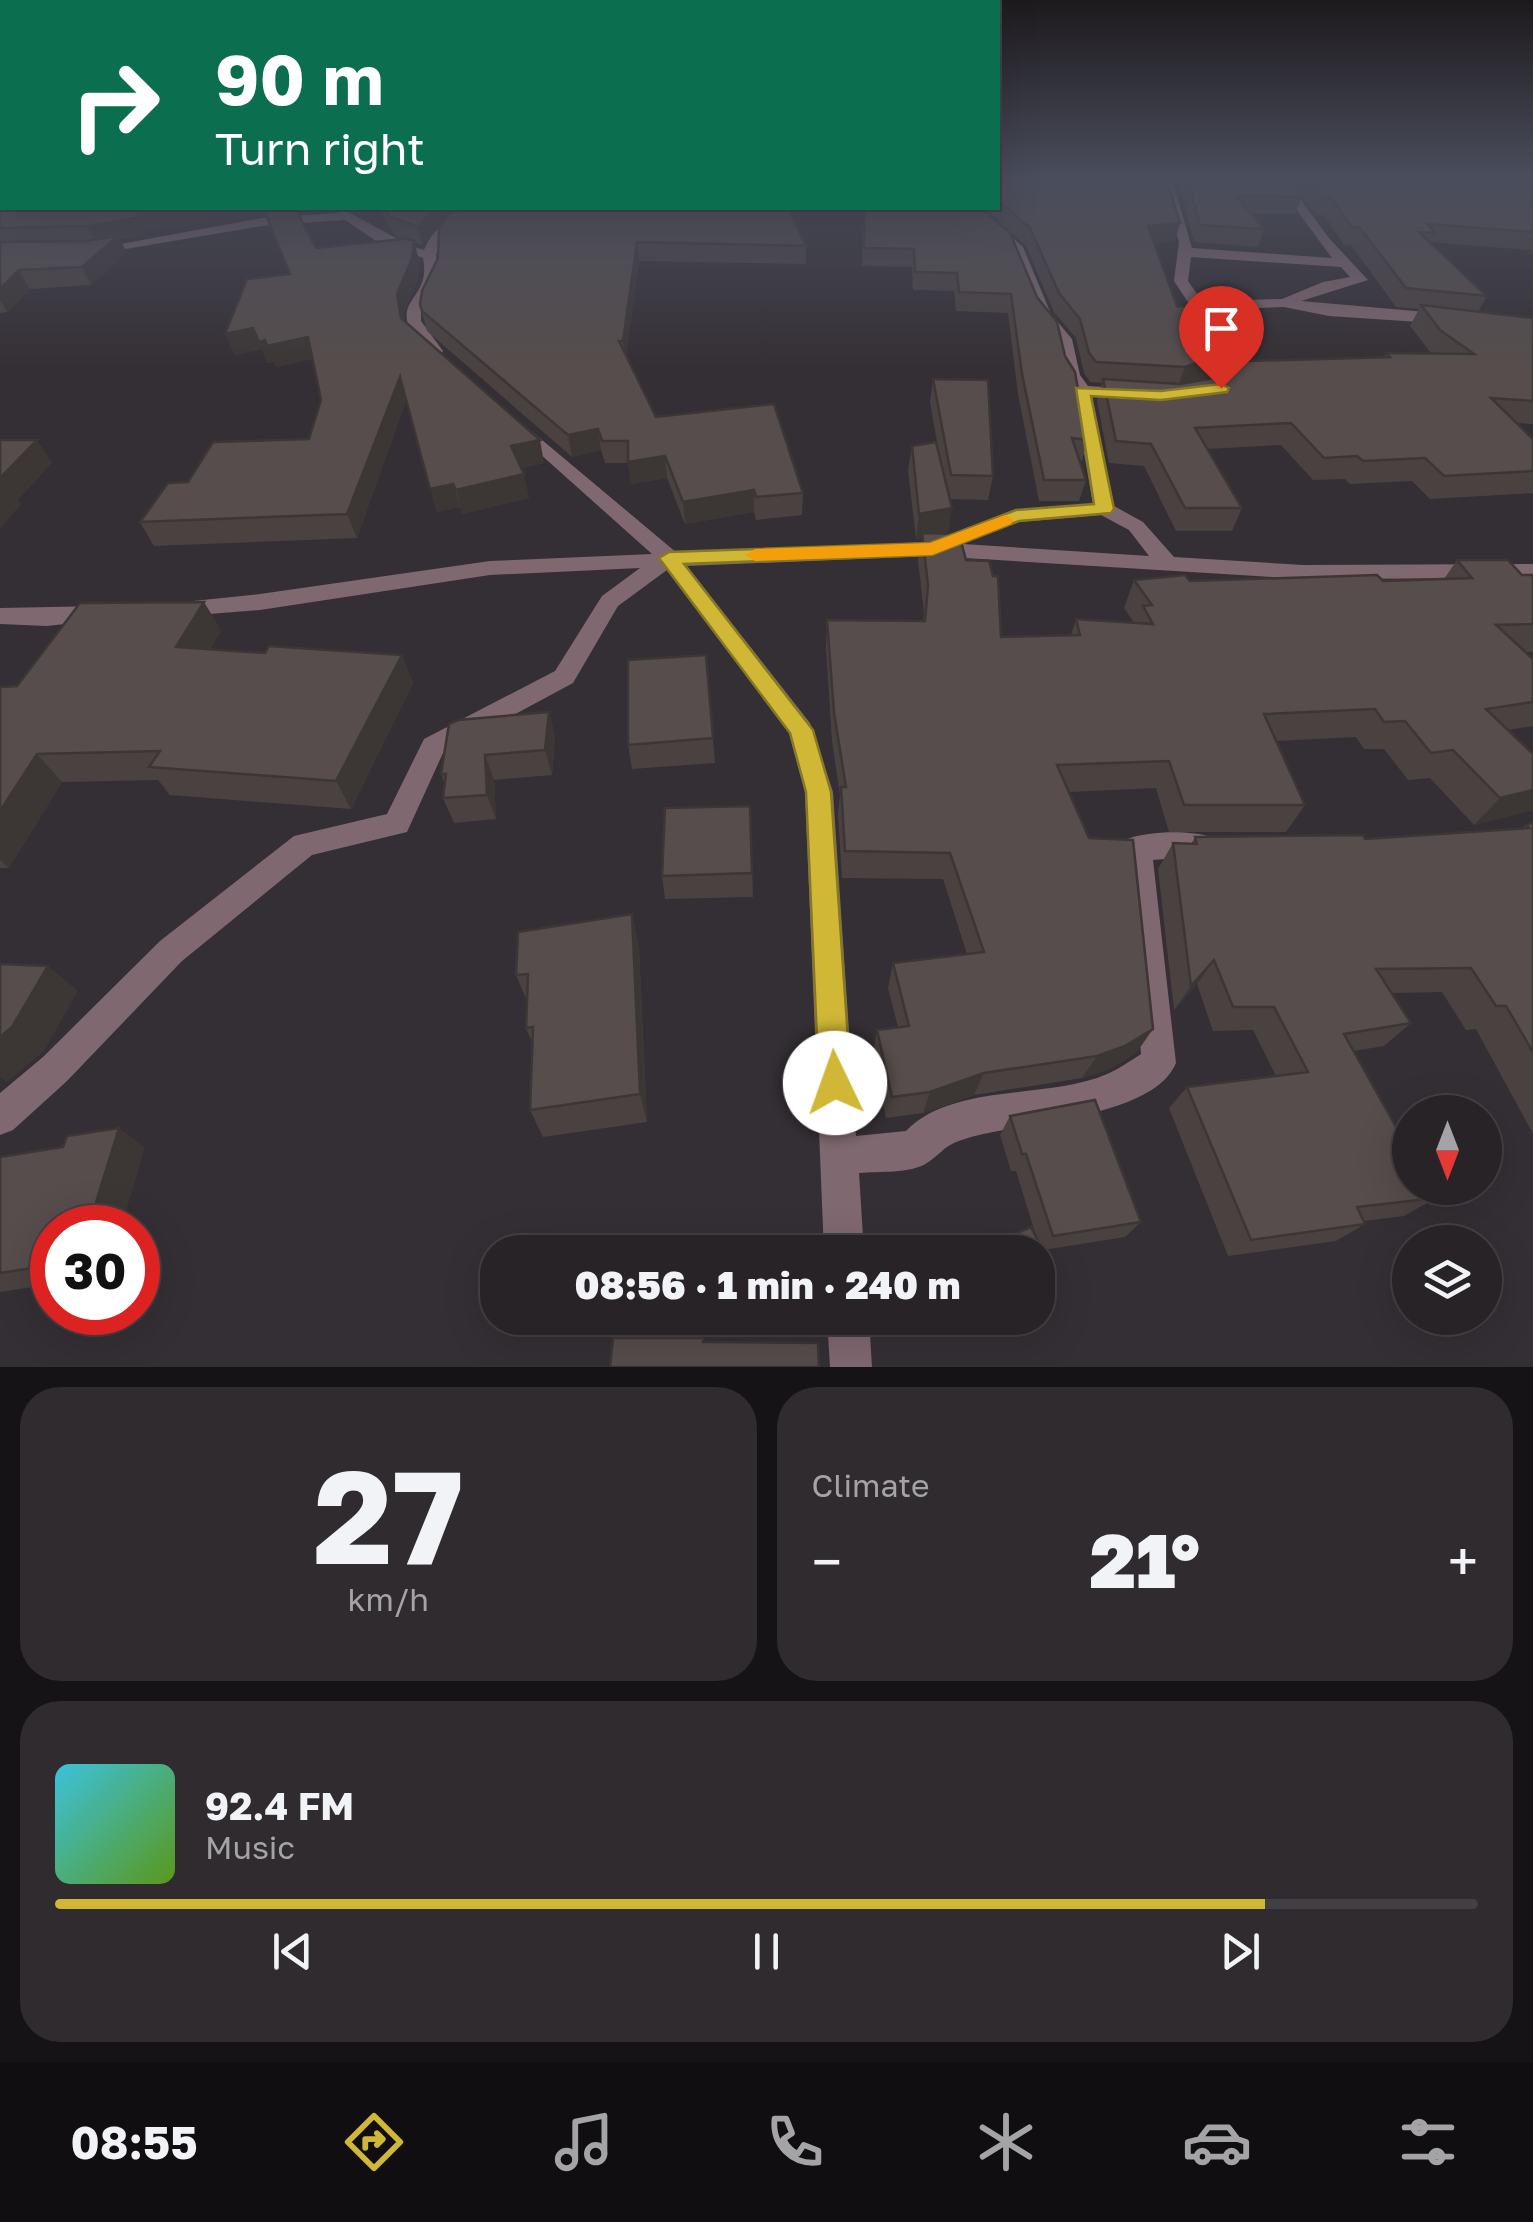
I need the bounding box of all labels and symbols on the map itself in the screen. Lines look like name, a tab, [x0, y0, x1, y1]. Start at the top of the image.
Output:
pin	[1179, 286, 1264, 389]
position arrow	[783, 1031, 887, 1135]
north arrow	[1392, 1095, 1502, 1205]
speed limit sign: 30	[30, 1205, 160, 1335]

